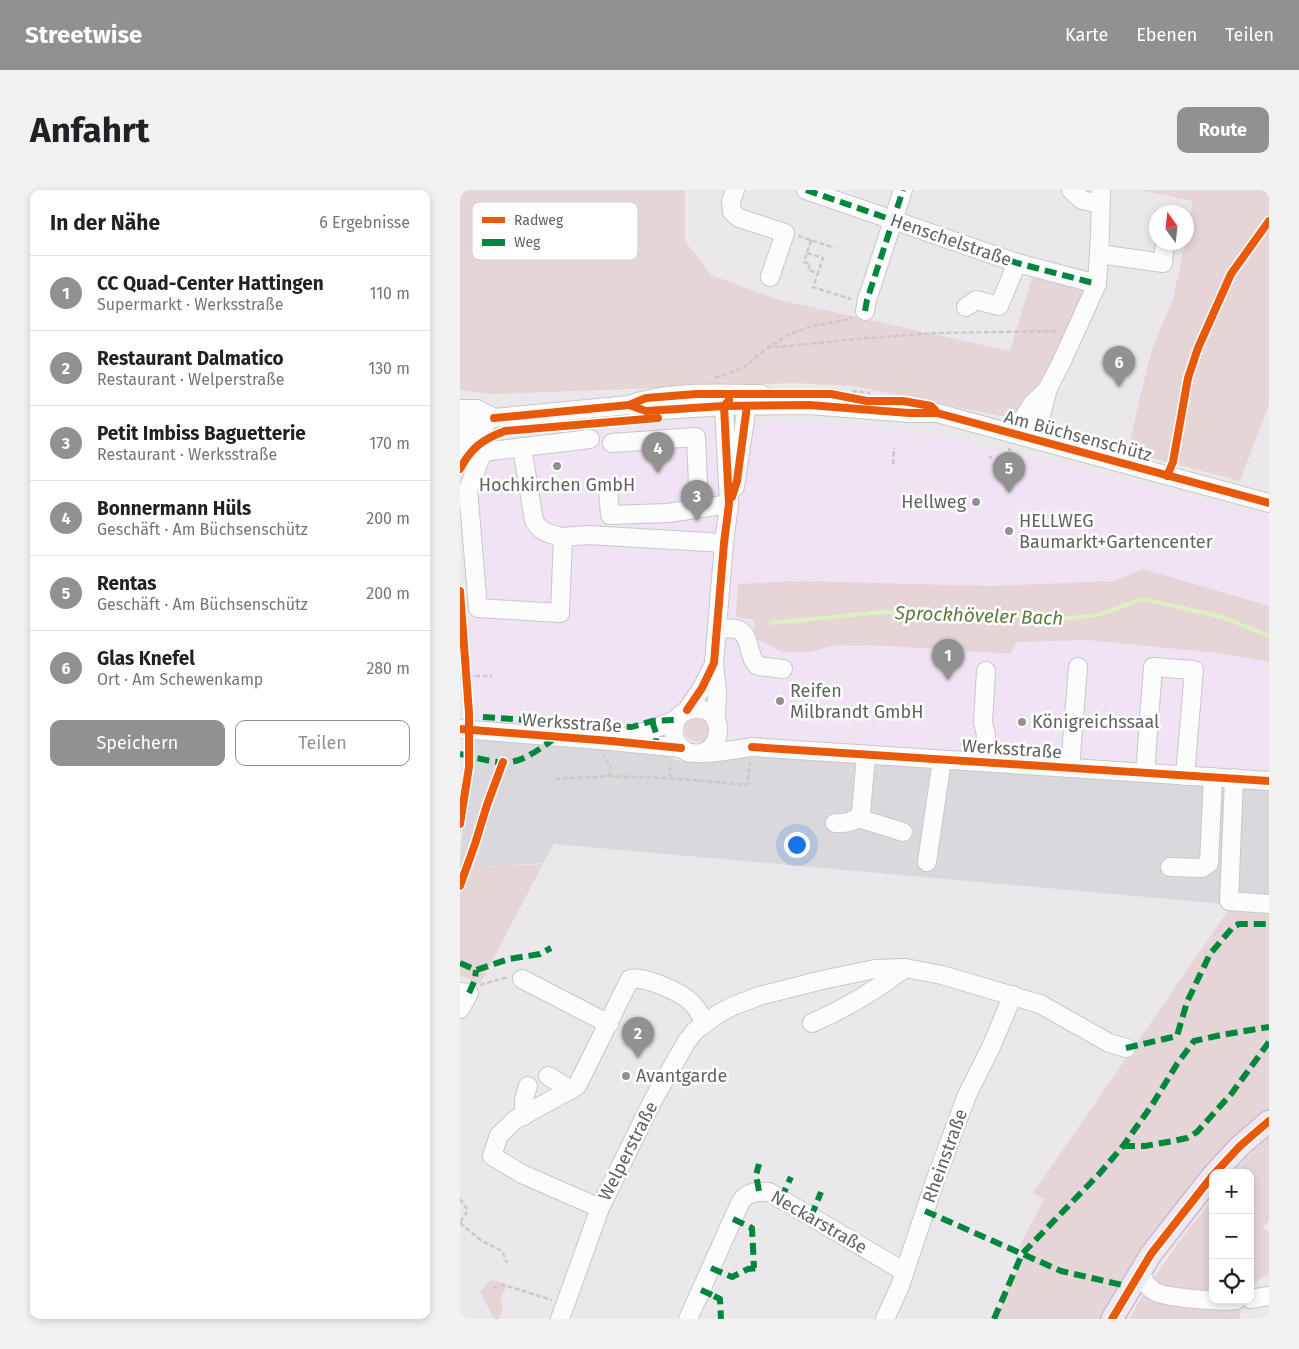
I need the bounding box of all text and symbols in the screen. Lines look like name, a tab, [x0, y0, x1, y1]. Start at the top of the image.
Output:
text: Streetwise	[25, 21, 142, 49]
text: Karte	[1065, 24, 1108, 46]
text: Ebenen	[1136, 24, 1197, 46]
text: Teilen	[1225, 24, 1274, 46]
button: Route	[1177, 107, 1269, 153]
text: Anfahrt	[30, 109, 149, 151]
legend	[472, 202, 638, 260]
north arrow	[1149, 205, 1194, 250]
street label: Henschelstraße	[887, 209, 1015, 271]
text: In der Nähe	[50, 210, 160, 236]
text: Radweg	[514, 212, 564, 229]
text: 6 Ergebnisse	[319, 213, 410, 232]
text: Weg	[514, 234, 541, 251]
text: CC Quad-Center Hattingen	[97, 272, 324, 295]
text: 1	[62, 284, 70, 303]
text: 110 m	[369, 284, 410, 303]
text: Supermarkt · Werksstraße	[97, 295, 283, 314]
pin: 6	[1103, 346, 1135, 387]
text: Restaurant Dalmatico	[97, 347, 284, 370]
text: 2	[62, 359, 70, 378]
text: 130 m	[368, 359, 410, 378]
text: Restaurant · Welperstraße	[97, 370, 285, 389]
street label: Am Büchsenschütz	[1002, 406, 1155, 466]
text: Petit Imbiss Baguetterie	[97, 422, 306, 445]
pin: 4	[642, 432, 674, 473]
text: 3	[62, 434, 70, 453]
text: 170 m	[369, 434, 410, 453]
text: Restaurant · Werksstraße	[97, 445, 277, 464]
pin: 5	[993, 452, 1025, 493]
marker: Hochkirchen GmbH	[551, 460, 563, 472]
place label: Hochkirchen GmbH	[479, 474, 635, 496]
pin: 3	[681, 480, 713, 521]
place label: Hellweg	[901, 491, 967, 513]
marker: Hellweg	[970, 496, 982, 508]
text: Bonnermann Hüls	[97, 497, 251, 520]
text: 4	[61, 509, 71, 528]
text: 200 m	[366, 509, 410, 528]
place label: HELLWEG Baumarkt+Gartencenter	[1019, 510, 1213, 553]
text: Geschäft · Am Büchsenschütz	[97, 520, 308, 539]
marker: HELLWEG Baumarkt+Gartencenter	[1003, 525, 1015, 537]
text: Rentas	[97, 572, 156, 595]
text: 5	[62, 584, 70, 603]
text: 200 m	[366, 584, 410, 603]
text: Geschäft · Am Büchsenschütz	[97, 595, 308, 614]
water label: Sprockhöveler Bach	[893, 601, 1064, 630]
pin: 1	[932, 639, 964, 680]
text: Glas Knefel	[97, 647, 195, 670]
text: 6	[61, 659, 71, 678]
text: 280 m	[366, 659, 410, 678]
text: Ort · Am Schewenkamp	[97, 670, 263, 689]
place label: Reifen Milbrandt GmbH	[790, 680, 923, 723]
marker: Reifen Milbrandt GmbH	[774, 695, 786, 707]
street label: Werksstraße	[521, 709, 623, 737]
place label: Königreichssaal	[1032, 711, 1159, 733]
marker: Königreichssaal	[1016, 716, 1028, 728]
button: Speichern	[50, 720, 225, 766]
button: Teilen	[235, 720, 410, 766]
street label: Werksstraße	[961, 735, 1063, 763]
your location	[784, 832, 810, 858]
pin: 2	[622, 1017, 654, 1058]
place label: Avantgarde	[636, 1065, 727, 1087]
marker: Avantgarde	[620, 1070, 632, 1082]
street label: Welperstraße	[594, 1098, 662, 1204]
street label: Rheinstraße	[918, 1106, 972, 1206]
map controls	[1209, 1169, 1254, 1304]
button: +	[1209, 1169, 1254, 1214]
street label: Neckarstraße	[767, 1186, 871, 1258]
button: −	[1209, 1214, 1254, 1259]
button: locate	[1209, 1259, 1254, 1304]

